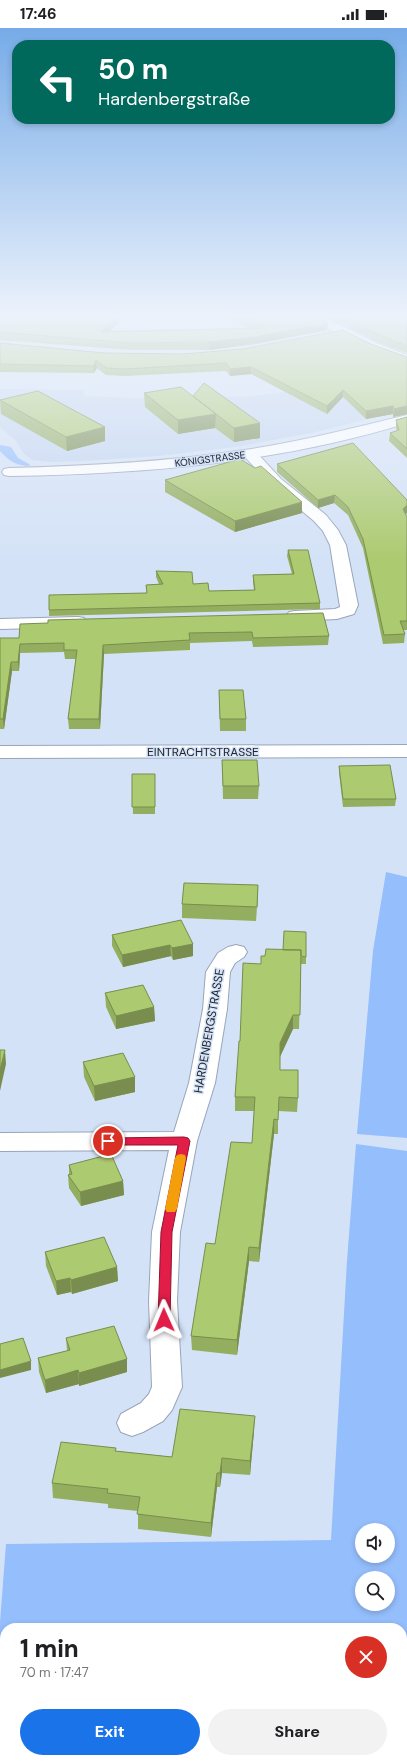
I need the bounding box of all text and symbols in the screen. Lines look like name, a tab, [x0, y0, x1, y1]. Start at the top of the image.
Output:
text: 17:46	[20, 4, 57, 24]
text: 50 m	[98, 51, 168, 88]
icon: left	[32, 56, 84, 108]
text: Hardenbergstraße	[98, 87, 250, 111]
street label: KÖNIGSTRASSE	[174, 448, 246, 470]
street label: EINTRACHTSTRASSE	[147, 744, 259, 760]
street label: HARDENBERGSTRASSE	[190, 967, 228, 1094]
pin	[91, 1124, 125, 1158]
icon: arrive	[97, 1130, 119, 1152]
position arrow	[143, 1299, 185, 1341]
map controls	[355, 1523, 395, 1611]
button: sound	[355, 1523, 395, 1563]
button: search	[355, 1571, 395, 1611]
text: 1 min	[20, 1633, 79, 1664]
button: close	[345, 1636, 387, 1678]
text: 70 m · 17:47	[20, 1664, 89, 1681]
button: Exit	[20, 1709, 200, 1755]
button: Share	[208, 1709, 387, 1755]

